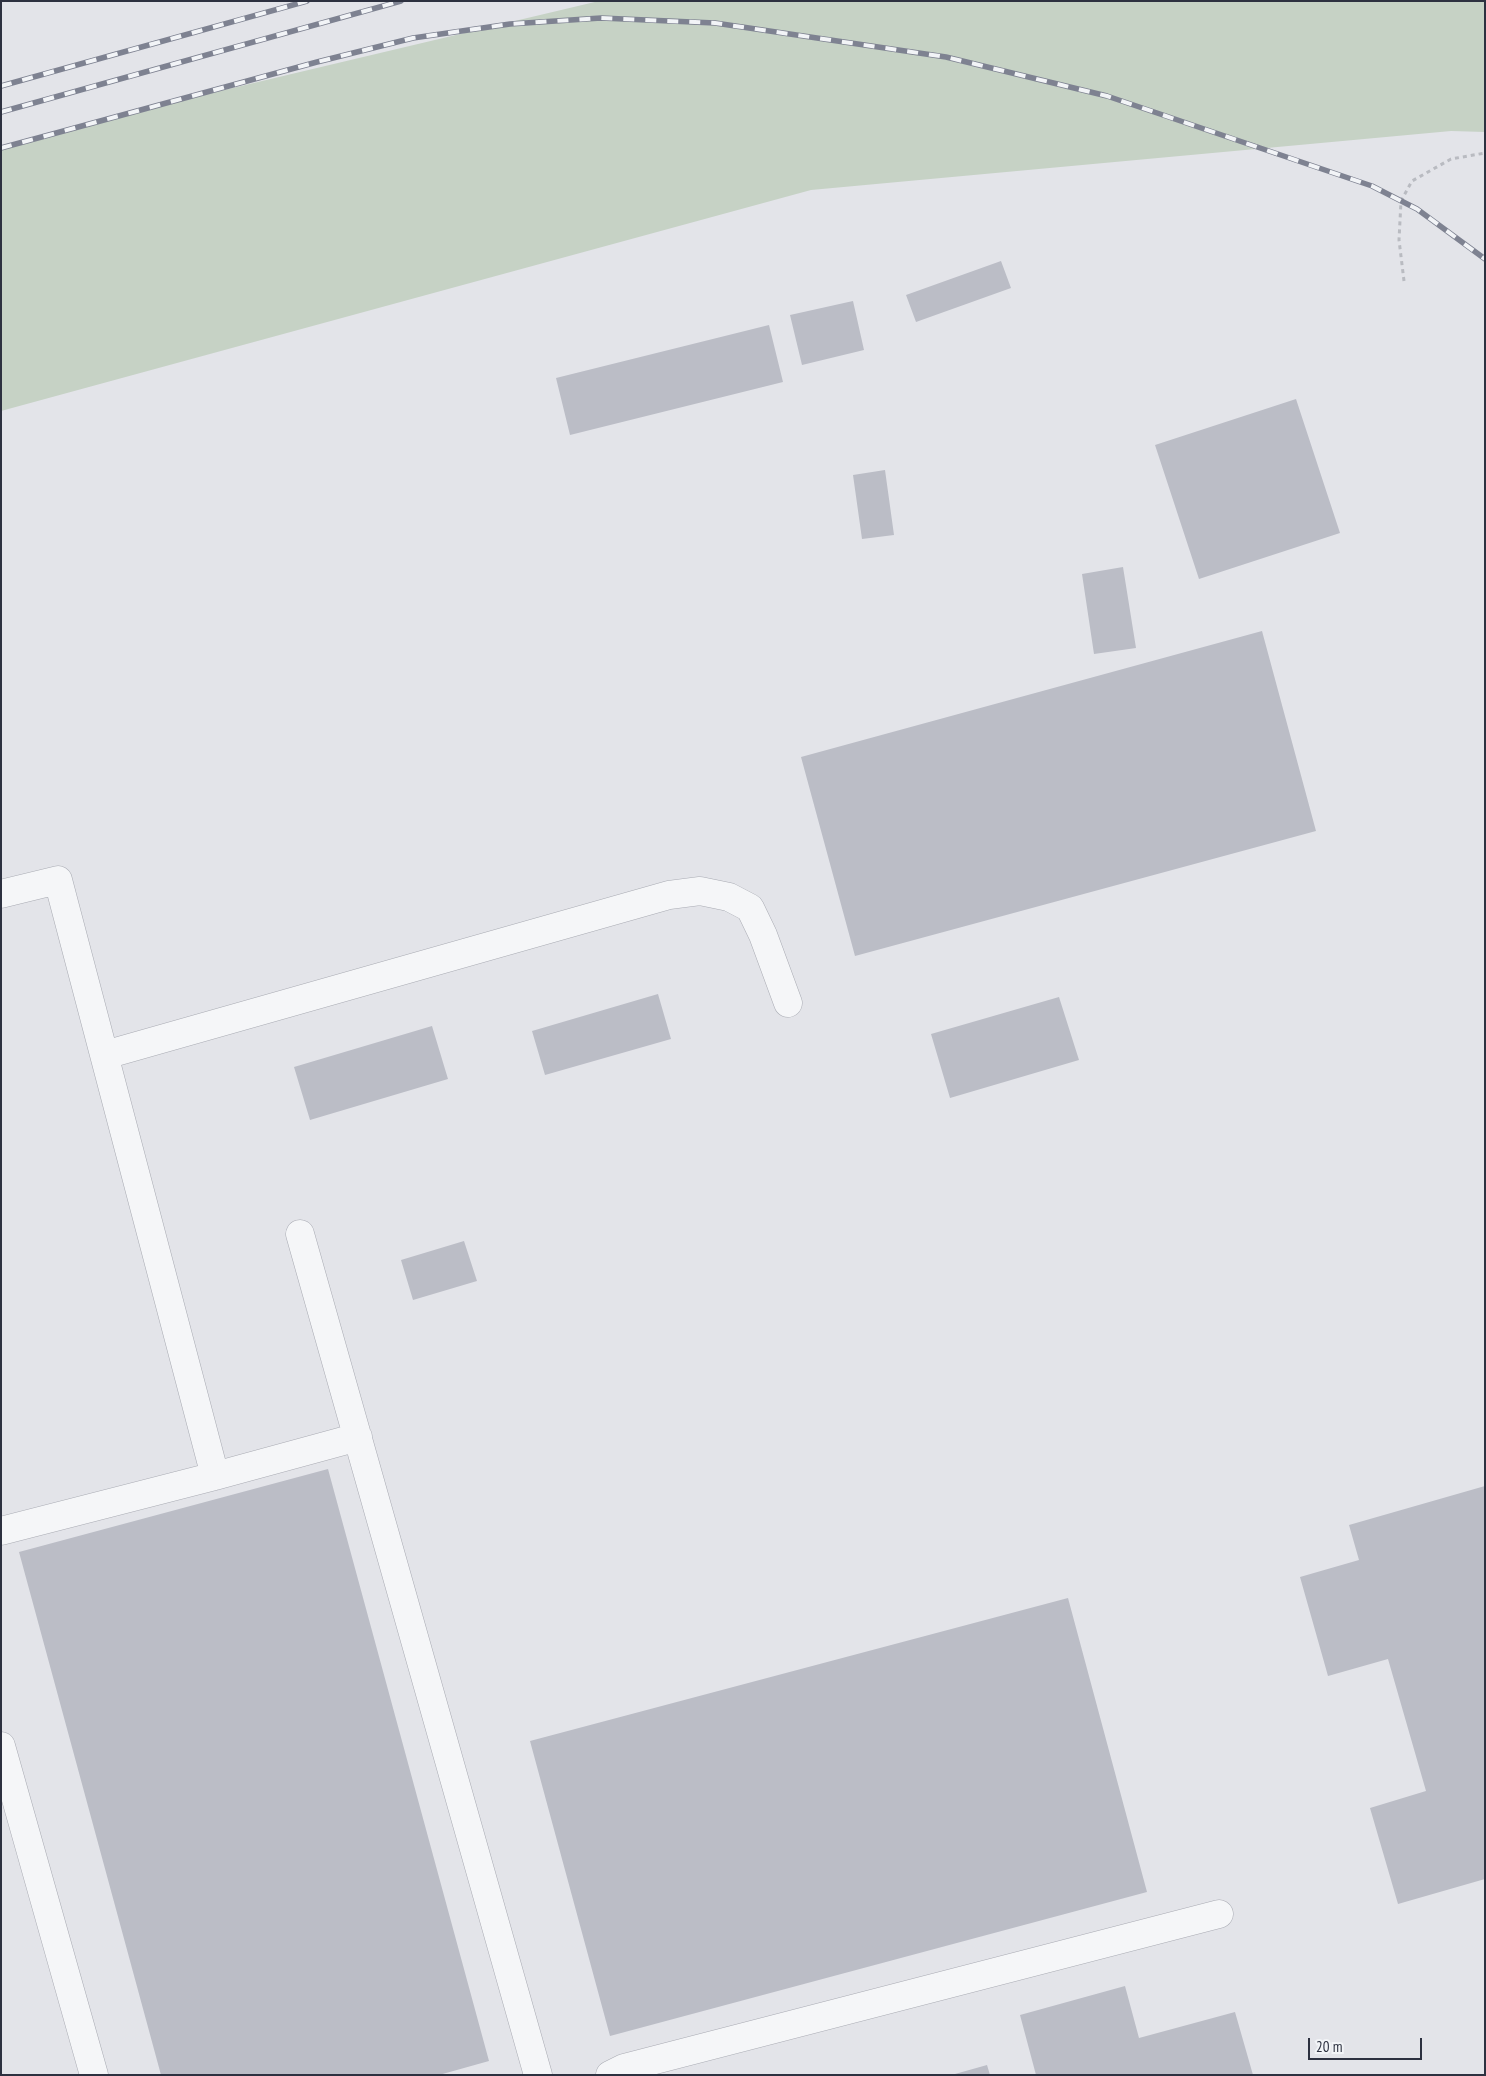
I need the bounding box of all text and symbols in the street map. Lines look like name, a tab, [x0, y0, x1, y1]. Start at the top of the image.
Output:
scale bar	[1311, 2028, 1425, 2060]
text: 20 m	[1316, 2037, 1342, 2056]

